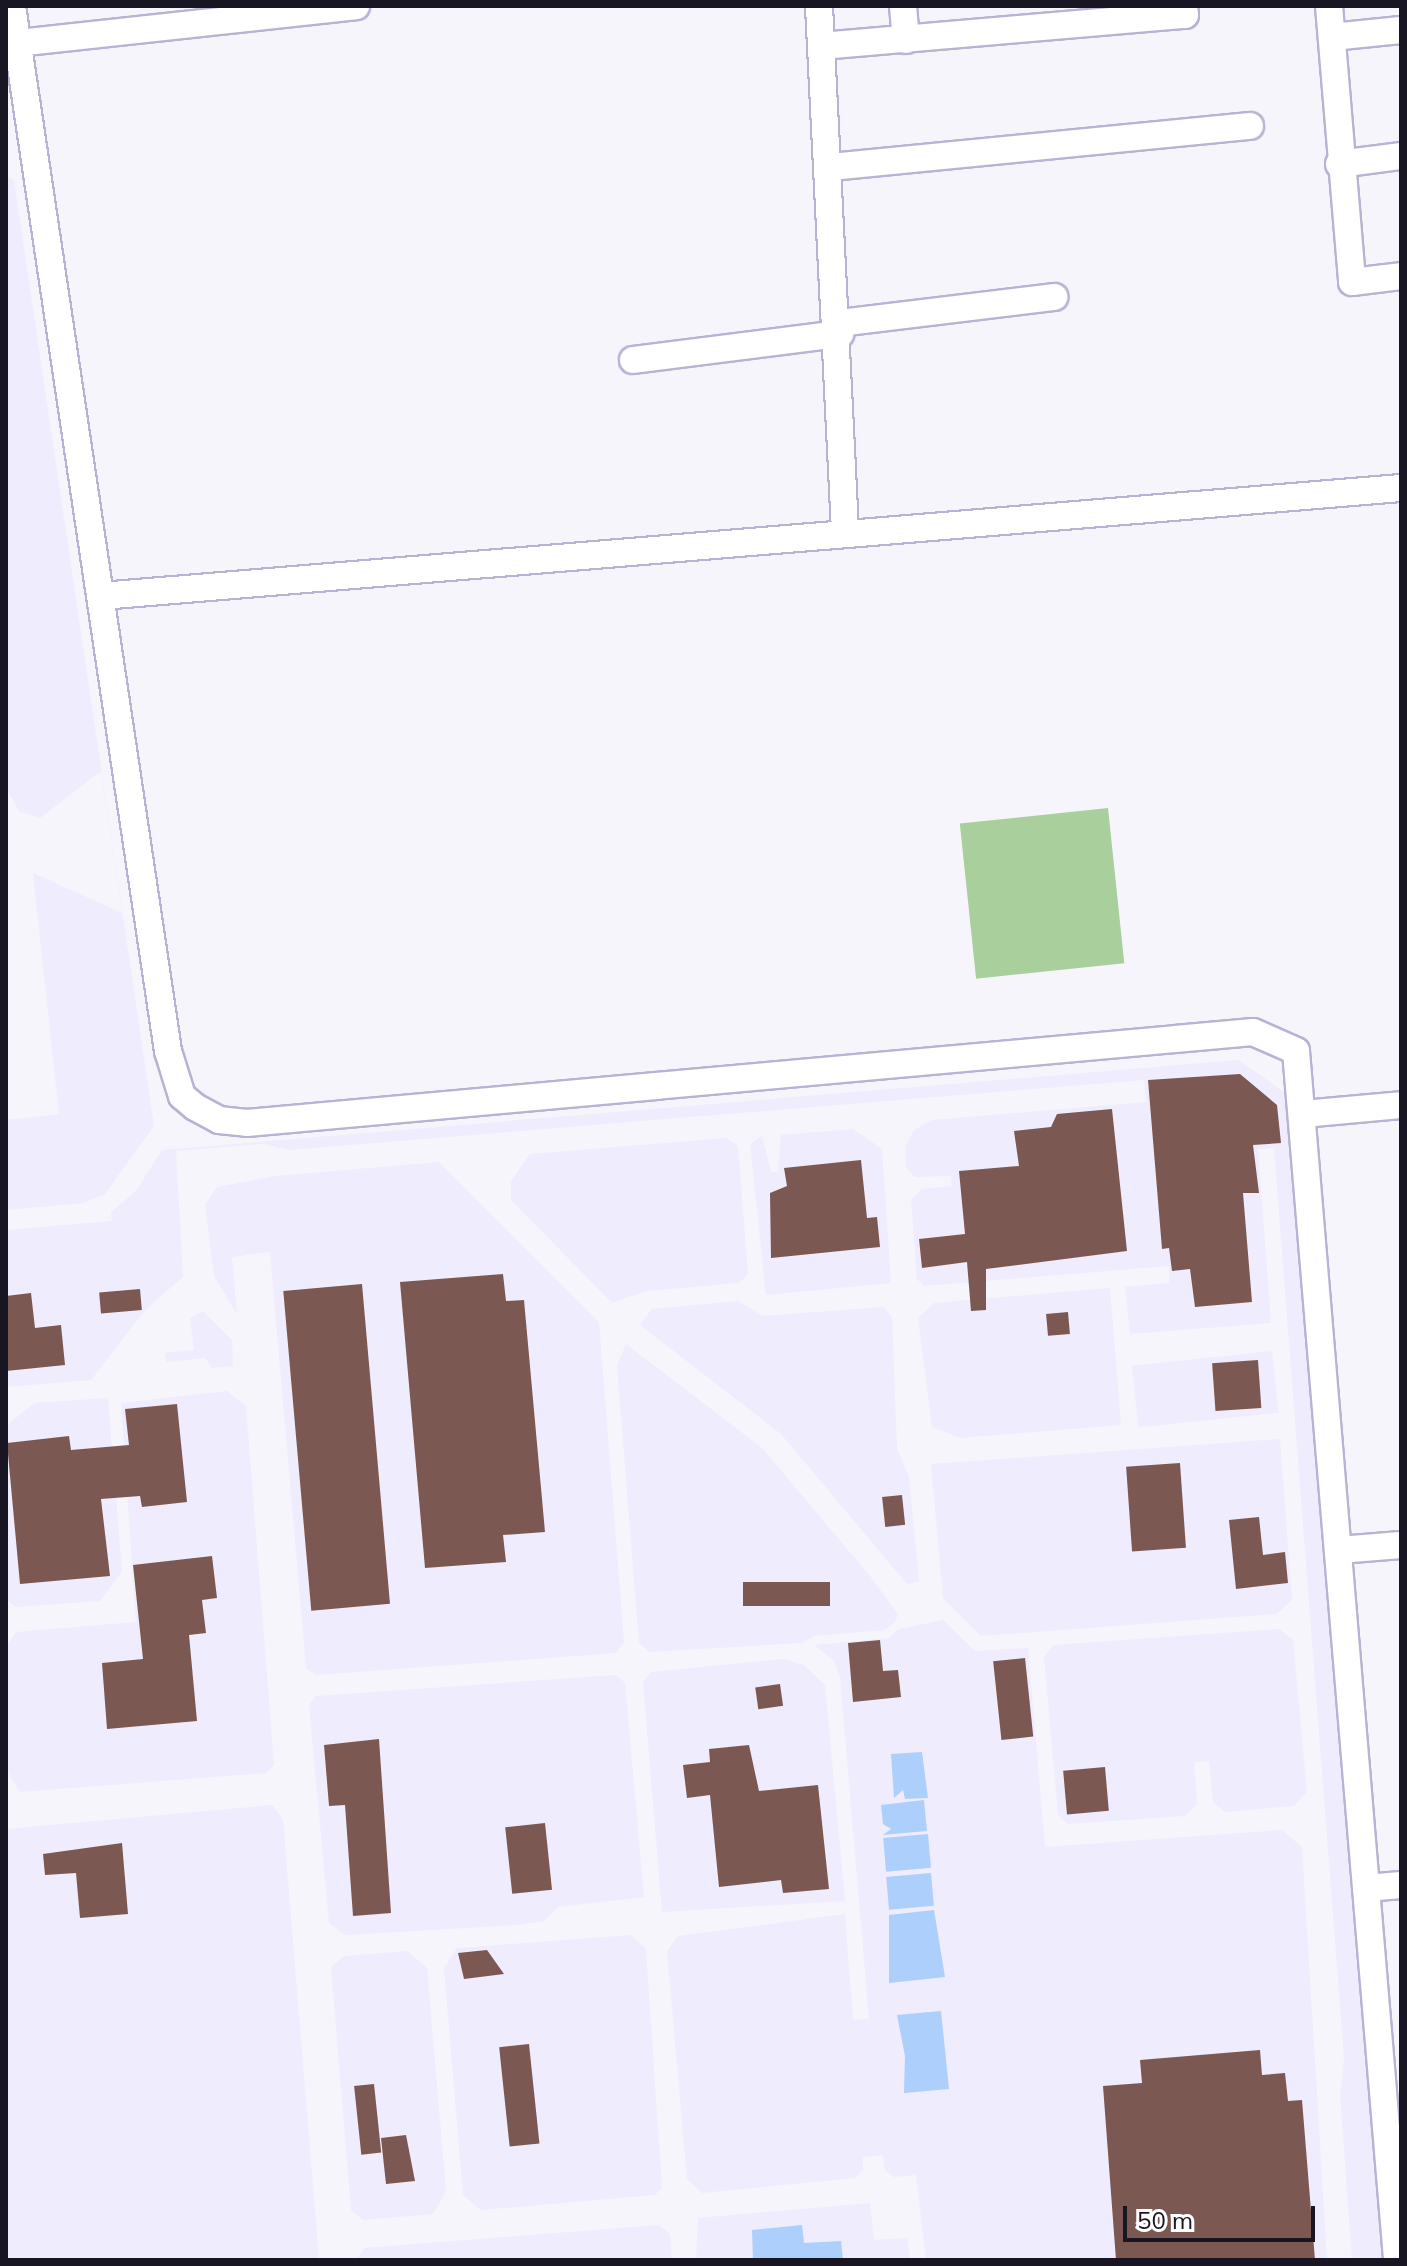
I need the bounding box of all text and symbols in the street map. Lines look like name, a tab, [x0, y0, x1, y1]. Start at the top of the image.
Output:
scale bar	[1127, 2190, 1319, 2240]
text: 50 m	[1137, 2205, 1193, 2235]

